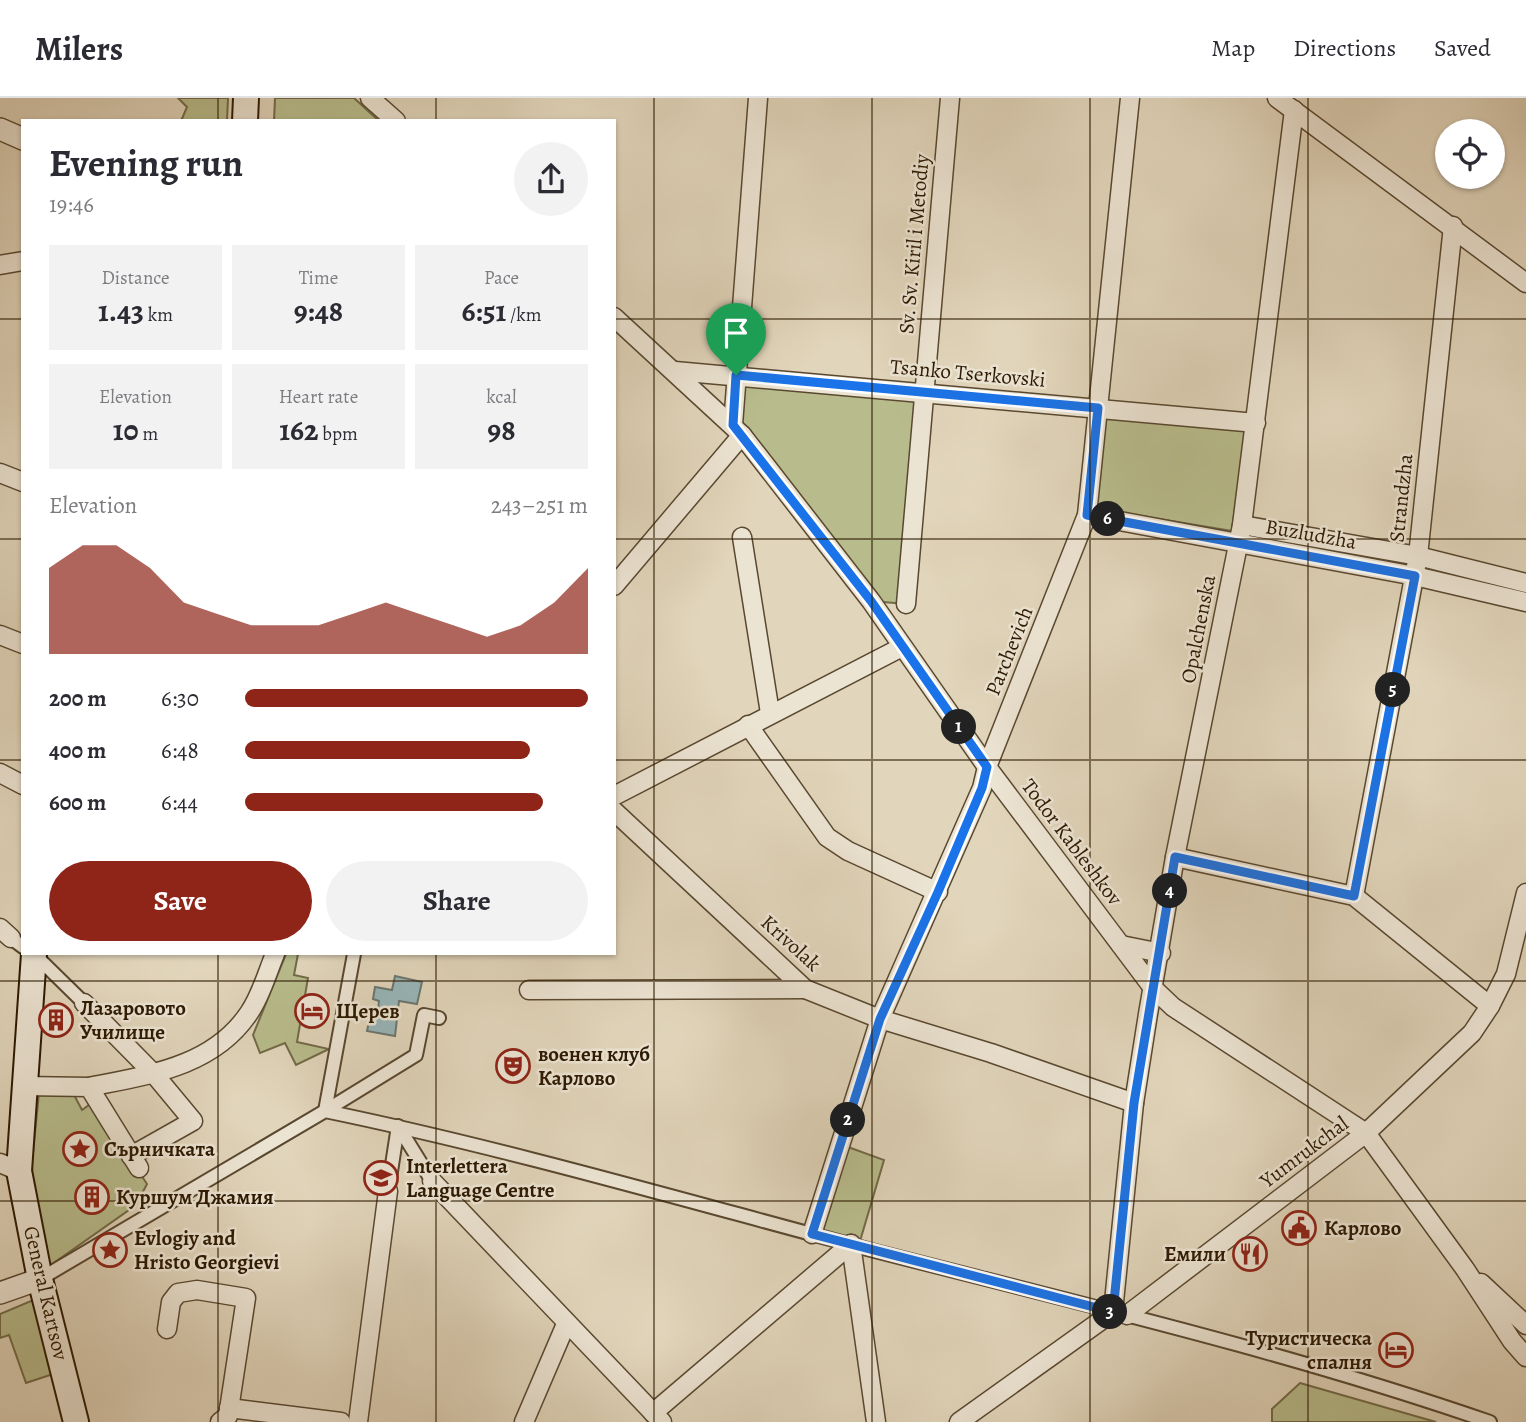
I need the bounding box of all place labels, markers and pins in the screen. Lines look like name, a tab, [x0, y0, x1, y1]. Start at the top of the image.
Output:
pin	[706, 303, 766, 375]
pin: 6	[1090, 502, 1126, 536]
pin: 5	[1376, 672, 1410, 708]
pin: 1	[942, 710, 976, 744]
pin: 4	[1152, 874, 1188, 908]
hotel icon: Щерев	[293, 992, 331, 1030]
place label: Лазаровото Училище	[80, 994, 186, 1046]
place label: Щерев	[336, 997, 400, 1025]
building icon: Лазаровото Училище	[37, 1001, 75, 1039]
place label: военен клуб Карлово	[538, 1040, 650, 1092]
theatre icon: военен клуб Карлово	[494, 1047, 532, 1085]
pin: 2	[830, 1102, 866, 1138]
place icon: Сърничката	[61, 1130, 99, 1168]
place label: Сърничката	[104, 1135, 215, 1163]
place label: Interlettera Language Centre	[406, 1152, 555, 1204]
school or university icon: Interlettera Language Centre	[362, 1159, 400, 1197]
building icon: Куршум Джамия	[73, 1178, 111, 1216]
place label: Куршум Джамия	[116, 1183, 274, 1211]
public building icon: Карлово	[1280, 1209, 1318, 1247]
place label: Карлово	[1324, 1214, 1402, 1242]
place label: Evlogiy and Hristo Georgievi	[134, 1224, 279, 1276]
place icon: Evlogiy and Hristo Georgievi	[91, 1231, 129, 1269]
restaurant icon: Емили	[1231, 1235, 1269, 1273]
place label: Емили	[1164, 1240, 1226, 1268]
pin: 3	[1092, 1294, 1128, 1330]
place label: Туристическа спалня	[1245, 1324, 1372, 1376]
hotel icon: Туристическа спалня	[1377, 1331, 1415, 1369]

